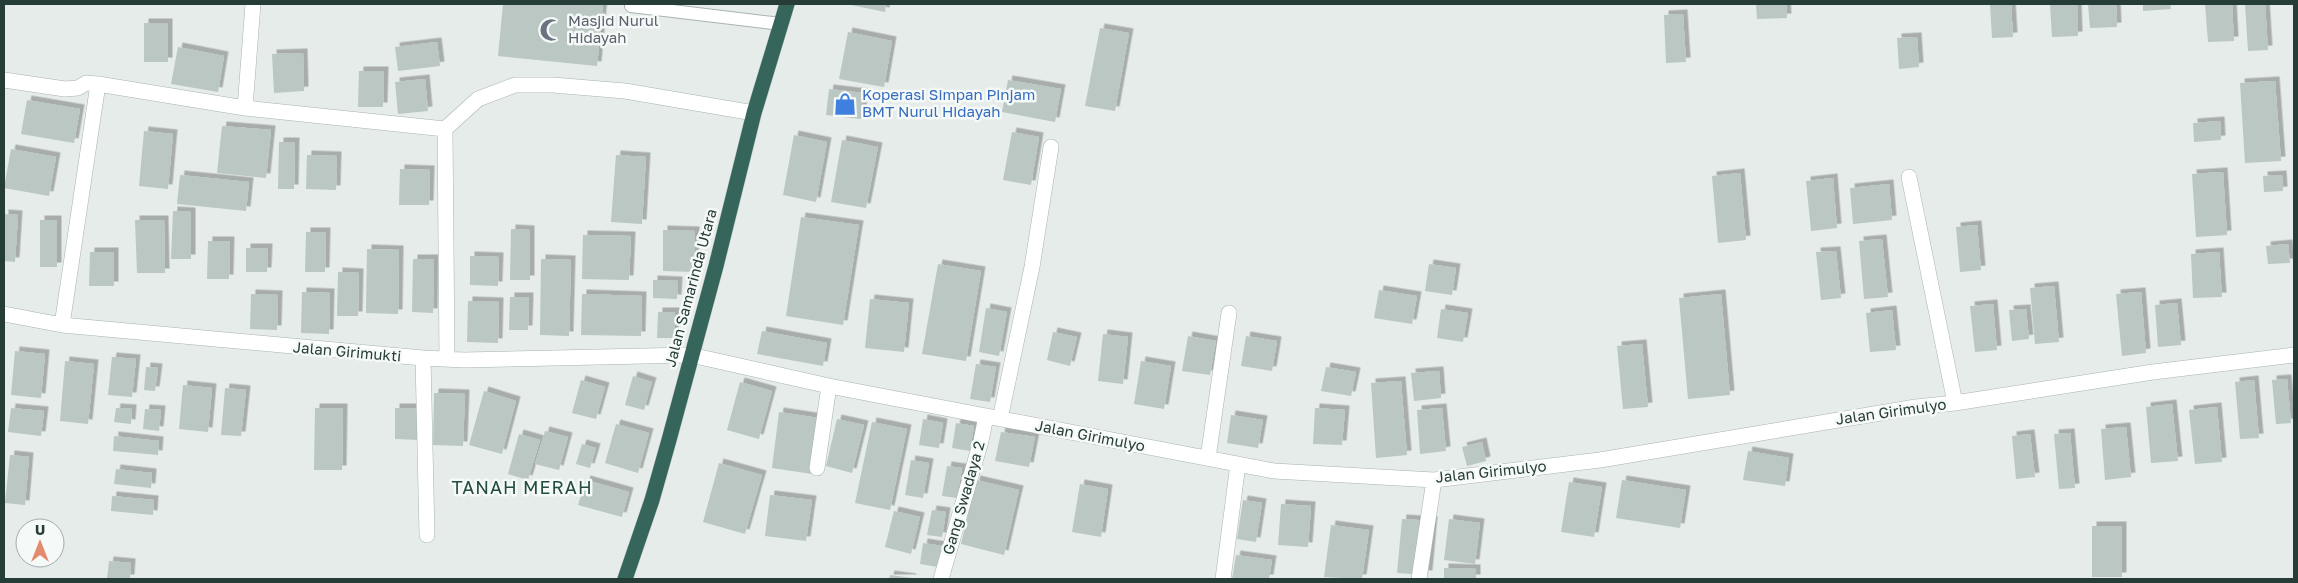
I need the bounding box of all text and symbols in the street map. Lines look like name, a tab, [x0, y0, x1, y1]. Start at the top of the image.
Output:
place label: Masjid Nurul Hidayah	[568, 11, 659, 46]
mosque icon: Masjid Nurul Hidayah	[538, 17, 564, 43]
place label: Koperasi Simpan Pinjam BMT Nurul Hidayah	[862, 85, 1035, 120]
shop icon: Koperasi Simpan Pinjam BMT Nurul Hidayah	[832, 91, 858, 117]
street label: Jalan Samarinda Utara	[660, 207, 720, 369]
street label: Jalan Girimukti	[292, 337, 402, 365]
street label: Jalan Girimulyo	[1834, 394, 1947, 428]
street label: Jalan Girimulyo	[1034, 416, 1147, 454]
street label: Gang Swadaya 2	[938, 439, 988, 557]
street label: Jalan Girimulyo	[1435, 456, 1547, 486]
district label: TANAH MERAH	[451, 476, 593, 498]
north arrow	[15, 518, 65, 568]
text: U	[35, 521, 45, 538]

